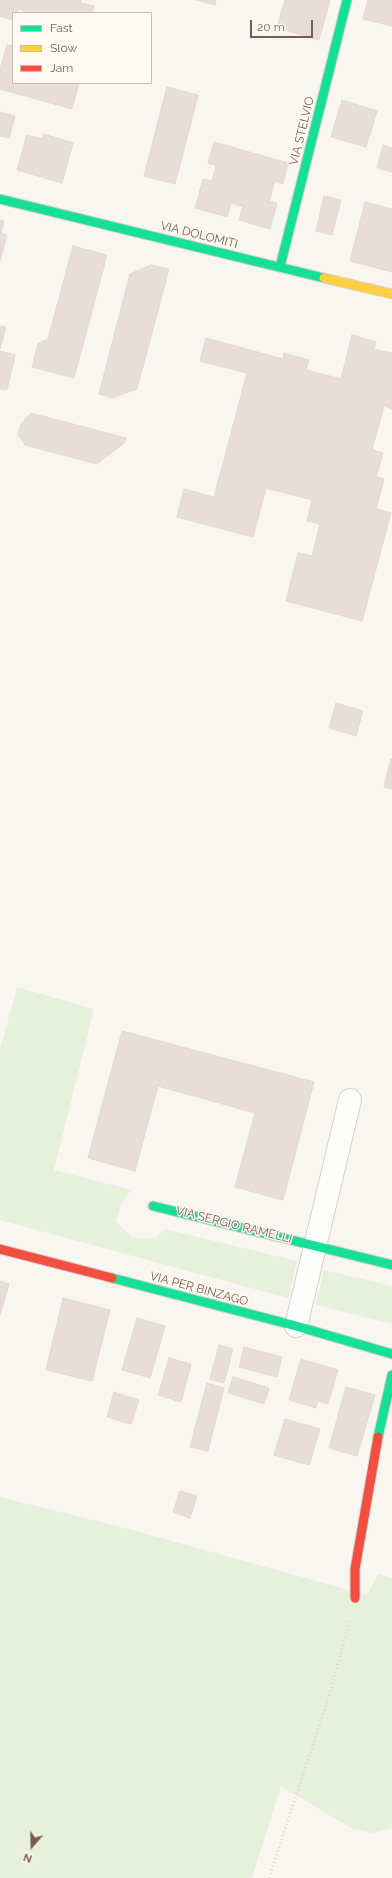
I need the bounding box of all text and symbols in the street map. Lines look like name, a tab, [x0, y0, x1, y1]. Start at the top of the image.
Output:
legend	[12, 12, 152, 84]
scale bar	[252, 12, 315, 38]
text: 20 m	[257, 20, 285, 34]
text: Fast	[50, 21, 73, 35]
text: Slow	[50, 41, 77, 55]
text: Jam	[50, 61, 73, 75]
street label: VIA STELVIO	[287, 95, 317, 167]
street label: VIA DOLOMITI	[159, 218, 239, 252]
street label: VIA SERGIO RAMELLI	[174, 1204, 294, 1246]
street label: VIA PER BINZAGO	[148, 1269, 250, 1309]
north arrow	[12, 1826, 52, 1866]
text: N	[22, 1850, 34, 1865]

